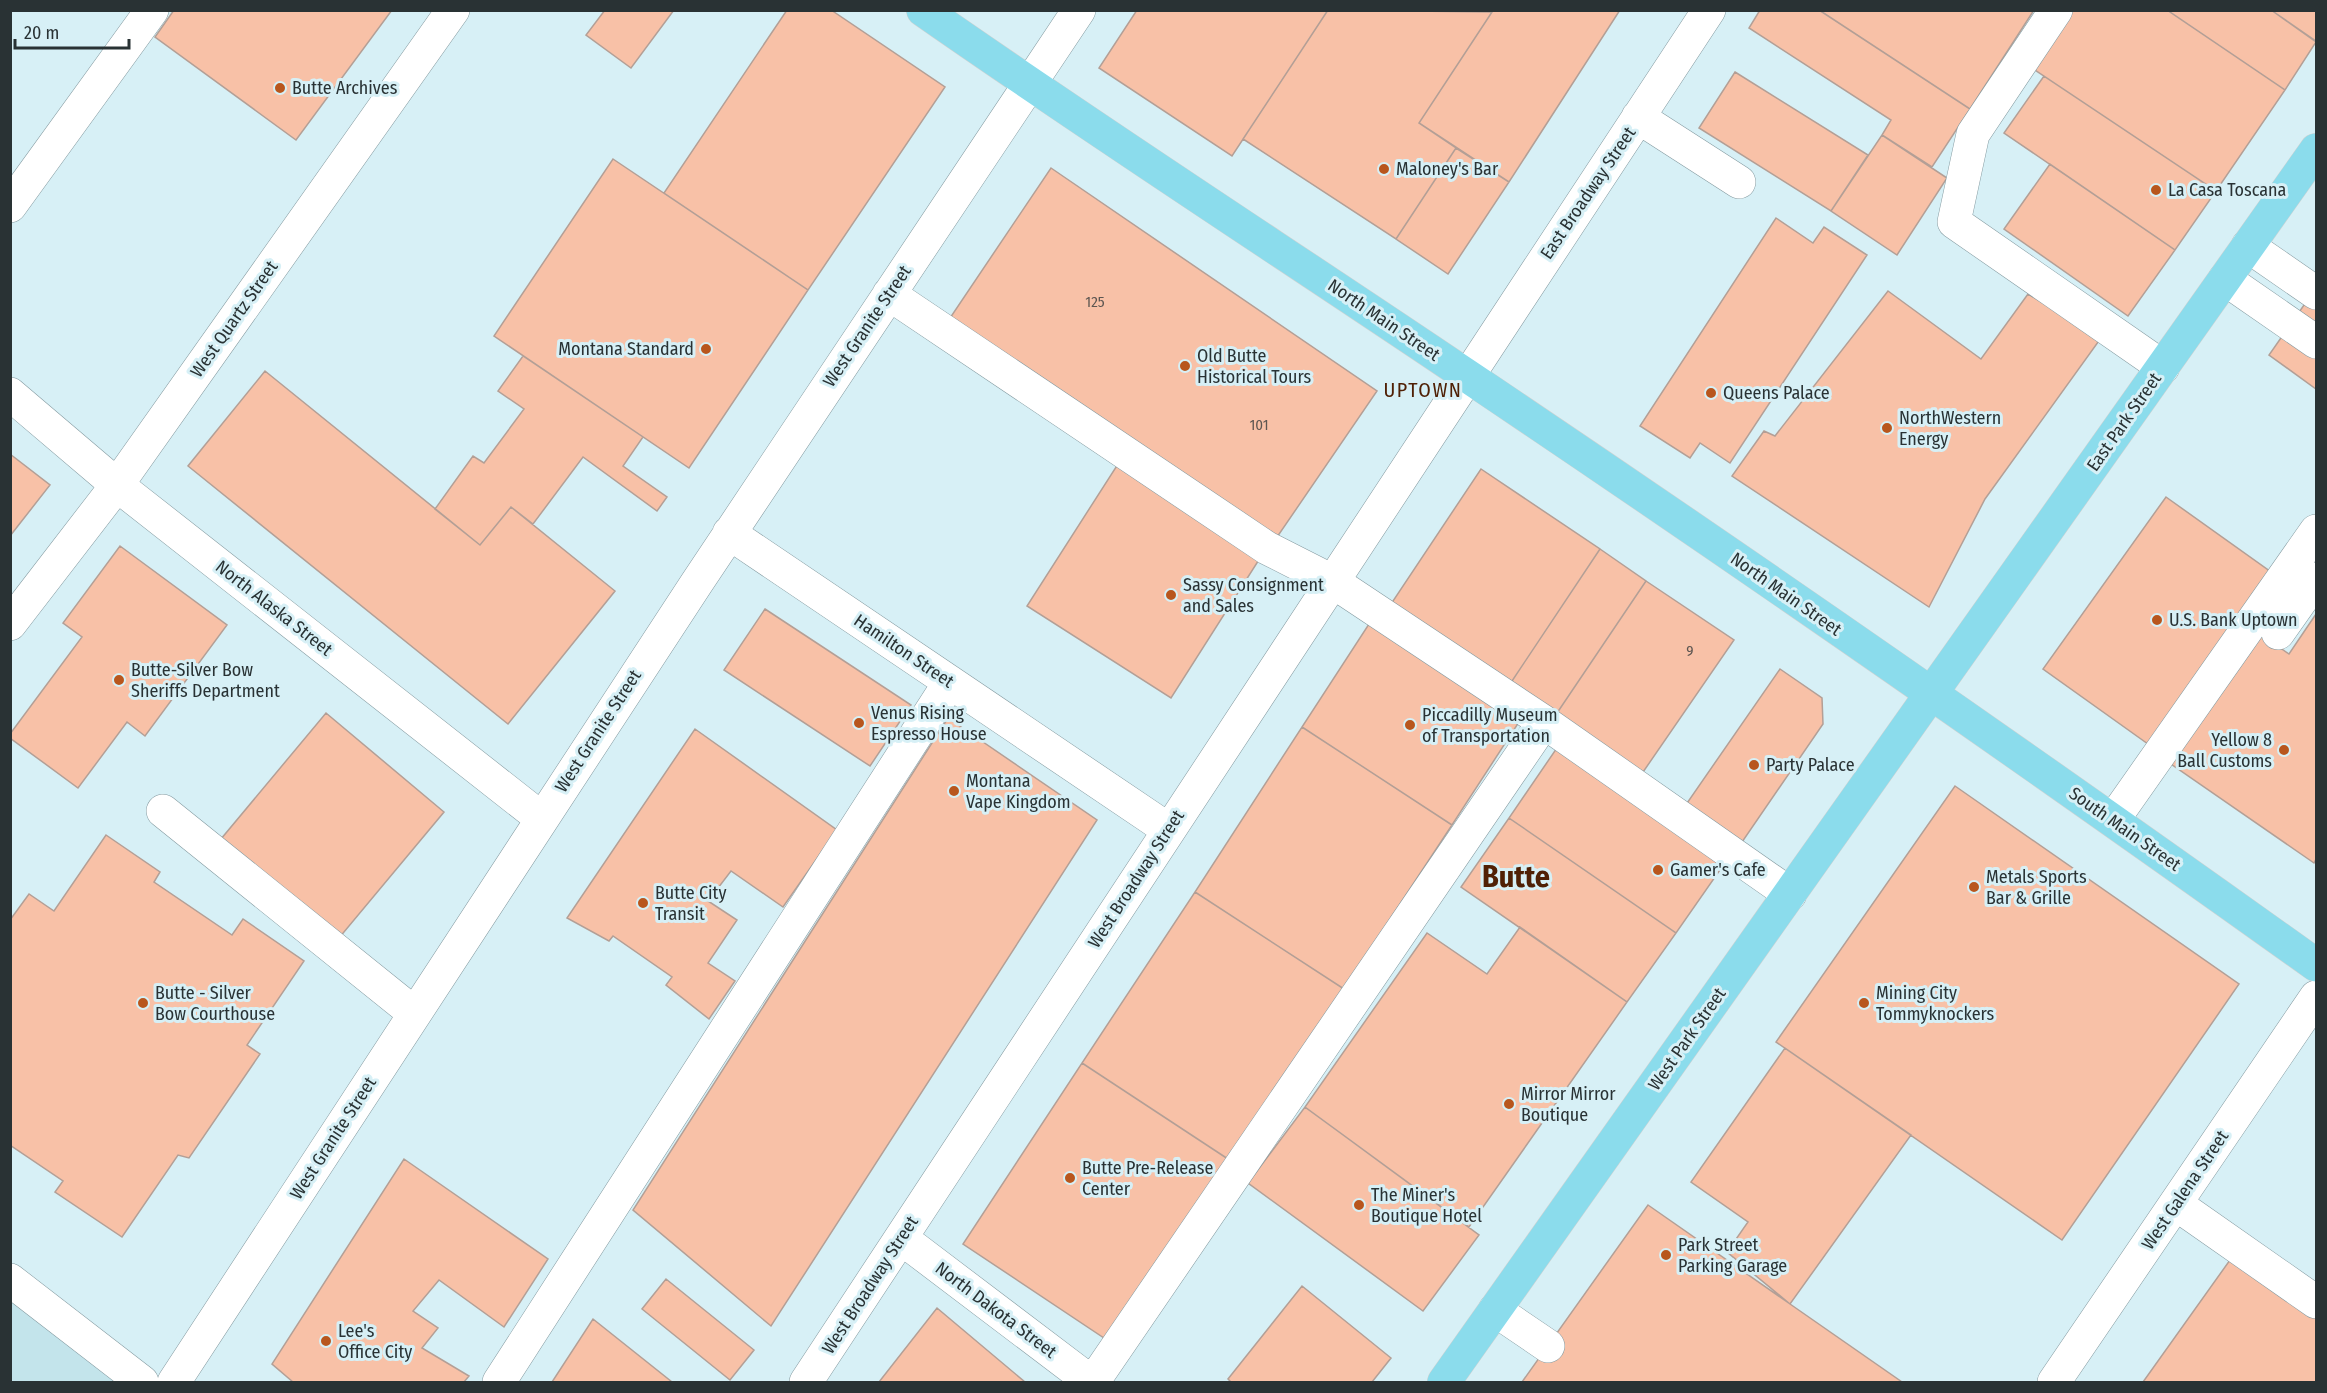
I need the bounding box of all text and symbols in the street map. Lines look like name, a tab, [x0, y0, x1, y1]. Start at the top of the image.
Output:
scale bar	[15, 12, 129, 50]
text: 20 m	[24, 22, 59, 44]
place label: Butte Archives	[292, 77, 398, 99]
marker: Butte Archives	[273, 81, 287, 95]
street label: East Broadway Street	[1536, 123, 1640, 263]
place label: Maloney's Bar	[1396, 158, 1499, 180]
marker: Maloney's Bar	[1377, 162, 1391, 176]
place label: La Casa Toscana	[2168, 179, 2286, 201]
marker: La Casa Toscana	[2149, 183, 2163, 197]
street label: West Quartz Street	[186, 256, 282, 382]
street label: West Granite Street	[818, 261, 916, 391]
street label: North Main Street	[1324, 274, 1444, 366]
house number: 125	[1085, 293, 1105, 311]
place label: Montana Standard	[558, 338, 694, 360]
marker: Montana Standard	[699, 342, 713, 356]
place label: Old Butte Historical Tours	[1197, 345, 1311, 388]
marker: Old Butte Historical Tours	[1178, 359, 1192, 373]
street label: East Park Street	[2082, 368, 2166, 475]
district label: UPTOWN	[1383, 378, 1463, 402]
place label: Queens Palace	[1723, 382, 1830, 404]
marker: Queens Palace	[1704, 386, 1718, 400]
place label: NorthWestern Energy	[1899, 407, 2001, 450]
house number: 101	[1249, 416, 1269, 434]
marker: NorthWestern Energy	[1880, 421, 1894, 435]
street label: North Main Street	[1726, 548, 1846, 640]
street label: North Alaska Street	[211, 556, 337, 661]
place label: Sassy Consignment and Sales	[1183, 574, 1324, 617]
marker: Sassy Consignment and Sales	[1164, 588, 1178, 602]
street label: Hamilton Street	[850, 609, 958, 693]
place label: U.S. Bank Uptown	[2169, 609, 2297, 631]
marker: U.S. Bank Uptown	[2150, 613, 2164, 627]
house number: 9	[1686, 642, 1694, 660]
place label: Butte-Silver Bow Sheriffs Department	[131, 659, 280, 702]
street label: West Granite Street	[550, 665, 646, 796]
marker: Butte-Silver Bow Sheriffs Department	[112, 673, 126, 687]
place label: Venus Rising Espresso House	[871, 702, 987, 745]
place label: Piccadilly Museum of Transportation	[1422, 704, 1557, 747]
marker: Venus Rising Espresso House	[852, 716, 866, 730]
marker: Piccadilly Museum of Transportation	[1403, 718, 1417, 732]
place label: Yellow 8 Ball Customs	[2177, 729, 2272, 772]
marker: Yellow 8 Ball Customs	[2277, 743, 2291, 757]
place label: Party Palace	[1766, 754, 1855, 776]
marker: Party Palace	[1747, 758, 1761, 772]
place label: Montana Vape Kingdom	[966, 770, 1071, 813]
street label: South Main Street	[2065, 782, 2185, 876]
marker: Montana Vape Kingdom	[947, 784, 961, 798]
street label: West Broadway Street	[1083, 806, 1189, 952]
district label: Butte	[1482, 859, 1550, 895]
place label: Gamer's Cafe	[1670, 859, 1766, 881]
marker: Gamer's Cafe	[1651, 863, 1665, 877]
place label: Metals Sports Bar & Grille	[1986, 866, 2087, 909]
marker: Metals Sports Bar & Grille	[1967, 880, 1981, 894]
place label: Butte City Transit	[655, 882, 726, 925]
marker: Butte City Transit	[636, 896, 650, 910]
place label: Butte - Silver Bow Courthouse	[155, 982, 275, 1025]
place label: Mining City Tommyknockers	[1876, 982, 1995, 1025]
street label: West Park Street	[1643, 983, 1731, 1095]
marker: Butte - Silver Bow Courthouse	[136, 996, 150, 1010]
marker: Mining City Tommyknockers	[1857, 996, 1871, 1010]
street label: West Granite Street	[285, 1072, 381, 1203]
place label: Mirror Mirror Boutique	[1521, 1083, 1616, 1126]
marker: Mirror Mirror Boutique	[1502, 1097, 1516, 1111]
street label: West Galena Street	[2137, 1126, 2233, 1254]
place label: Butte Pre-Release Center	[1082, 1157, 1213, 1200]
marker: Butte Pre-Release Center	[1063, 1171, 1077, 1185]
place label: The Miner's Boutique Hotel	[1371, 1184, 1482, 1227]
marker: The Miner's Boutique Hotel	[1352, 1198, 1366, 1212]
street label: West Broadway Street	[817, 1212, 923, 1358]
place label: Park Street Parking Garage	[1678, 1234, 1787, 1277]
marker: Park Street Parking Garage	[1659, 1248, 1673, 1262]
street label: North Dakota Street	[931, 1257, 1061, 1363]
place label: Lee's Office City	[338, 1320, 412, 1363]
marker: Lee's Office City	[319, 1334, 333, 1348]

